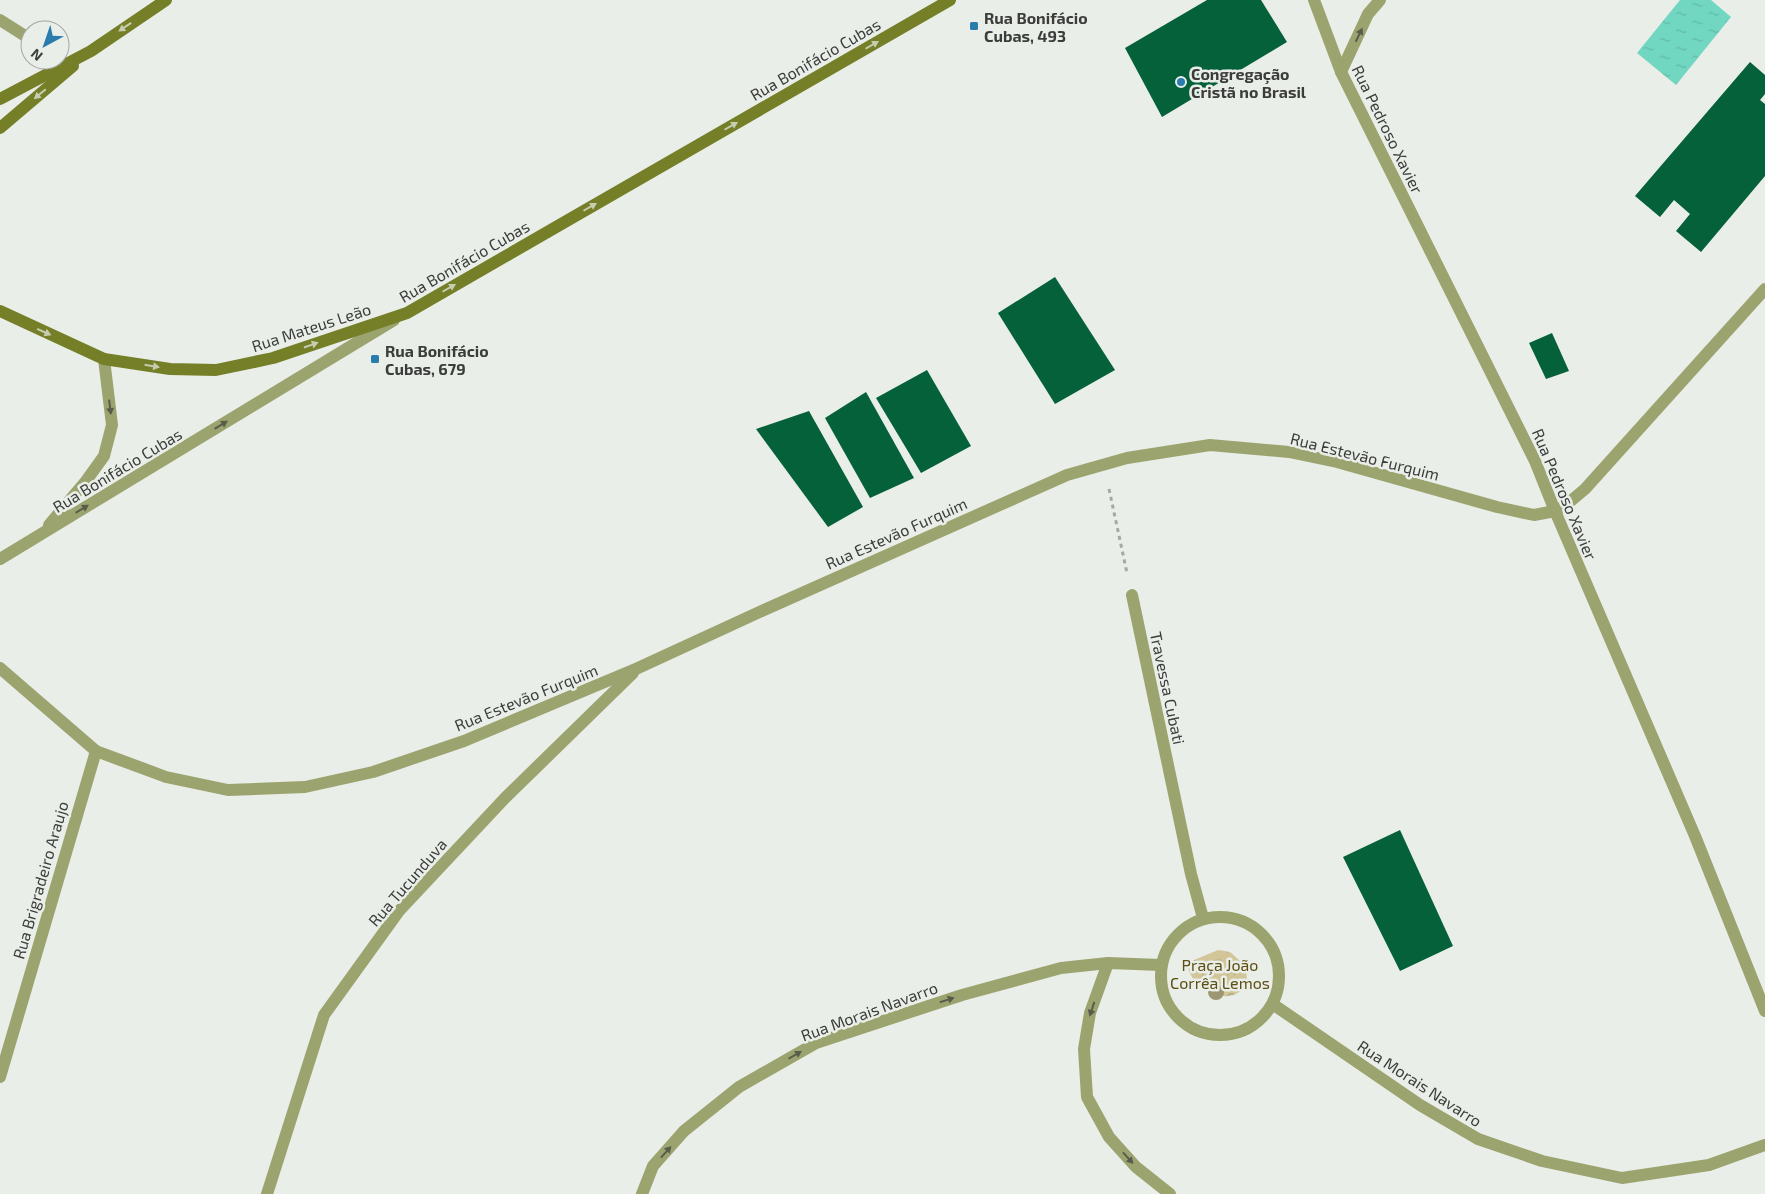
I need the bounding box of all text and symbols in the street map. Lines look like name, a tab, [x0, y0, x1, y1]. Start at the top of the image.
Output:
place label: Rua Bonifácio Cubas, 493	[984, 8, 1088, 45]
street label: Rua Bonifácio Cubas	[747, 14, 883, 104]
north arrow	[20, 20, 70, 70]
marker: Rua Bonifácio Cubas, 493	[968, 20, 980, 32]
one-way arrow	[119, 22, 132, 32]
one-way arrow	[1355, 28, 1363, 42]
one-way arrow	[864, 41, 879, 49]
text: N	[27, 46, 46, 65]
street label: Rua Pedroso Xavier	[1349, 62, 1428, 197]
place label: Congregação Cristã no Brasil	[1191, 64, 1307, 101]
marker: Congregação Cristã no Brasil	[1175, 76, 1187, 88]
one-way arrow	[34, 89, 47, 100]
one-way arrow	[723, 122, 738, 130]
one-way arrow	[583, 203, 597, 211]
street label: Rua Bonifácio Cubas	[396, 216, 532, 306]
one-way arrow	[443, 284, 456, 293]
street label: Rua Mateus Leão	[249, 299, 373, 355]
one-way arrow	[37, 328, 51, 336]
one-way arrow	[304, 341, 319, 349]
place label: Rua Bonifácio Cubas, 679	[385, 341, 489, 378]
marker: Rua Bonifácio Cubas, 679	[369, 353, 381, 365]
one-way arrow	[145, 363, 161, 371]
one-way arrow	[106, 399, 114, 415]
one-way arrow	[215, 421, 228, 430]
street label: Rua Bonifácio Cubas	[49, 424, 185, 516]
street label: Rua Pedroso Xavier	[1529, 426, 1601, 563]
street label: Rua Estevão Furquim	[1289, 428, 1441, 484]
street label: Rua Estevão Furquim	[822, 493, 970, 573]
one-way arrow	[76, 505, 89, 514]
street label: Travessa Cubati	[1147, 630, 1189, 746]
street label: Rua Estevão Furquim	[452, 660, 600, 734]
street label: Rua Brigradeiro Araujo	[8, 799, 73, 961]
street label: Rua Tucunduva	[364, 834, 450, 930]
park label: Praça João Corrêa Lemos	[1170, 955, 1270, 992]
street label: Rua Morais Navarro	[798, 977, 940, 1045]
one-way arrow	[940, 995, 955, 1003]
one-way arrow	[1087, 1002, 1095, 1017]
street label: Rua Morais Navarro	[1354, 1036, 1486, 1130]
one-way arrow	[788, 1051, 801, 1060]
one-way arrow	[660, 1147, 672, 1159]
one-way arrow	[1122, 1151, 1134, 1163]

